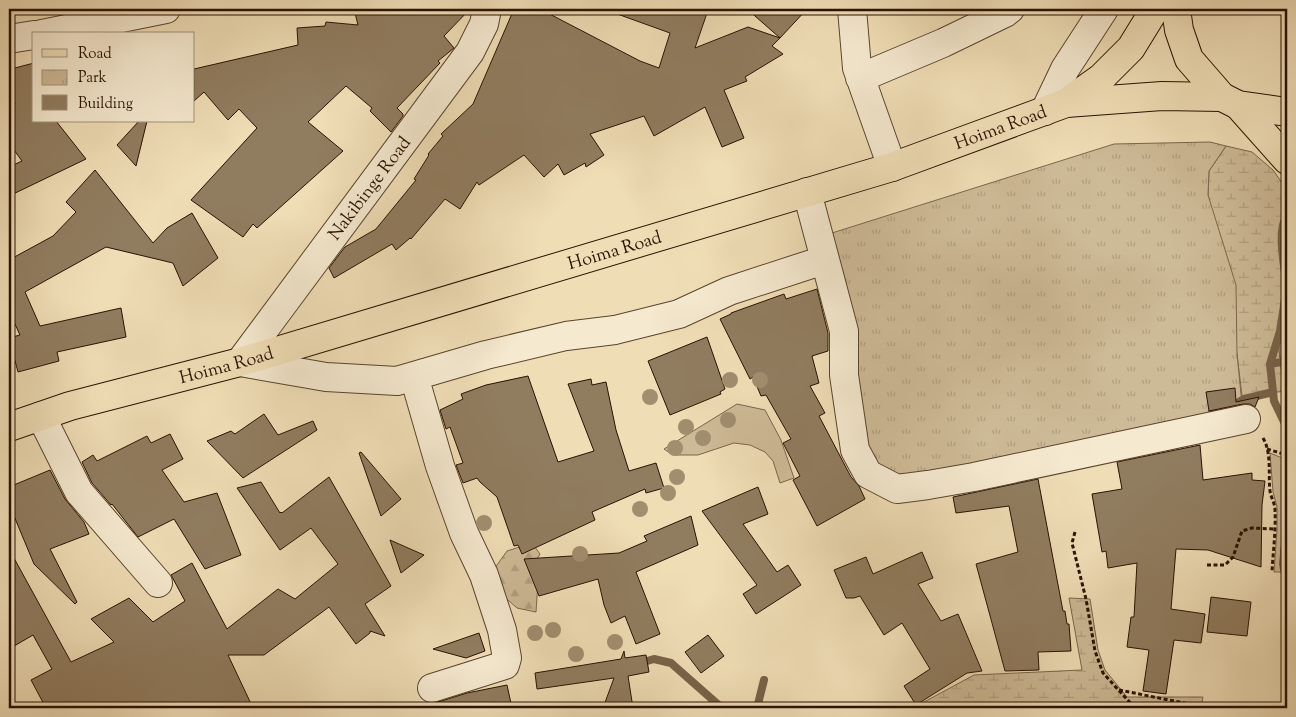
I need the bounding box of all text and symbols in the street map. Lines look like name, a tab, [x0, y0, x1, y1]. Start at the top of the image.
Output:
legend	[32, 32, 195, 122]
text: Road	[78, 44, 112, 65]
text: Park	[78, 68, 107, 89]
text: Building	[78, 94, 133, 115]
street label: Hoima Road	[951, 100, 1051, 158]
street label: Nakibinge Road	[323, 132, 418, 247]
street label: Hoima Road	[565, 226, 665, 278]
street label: Hoima Road	[177, 342, 277, 392]

